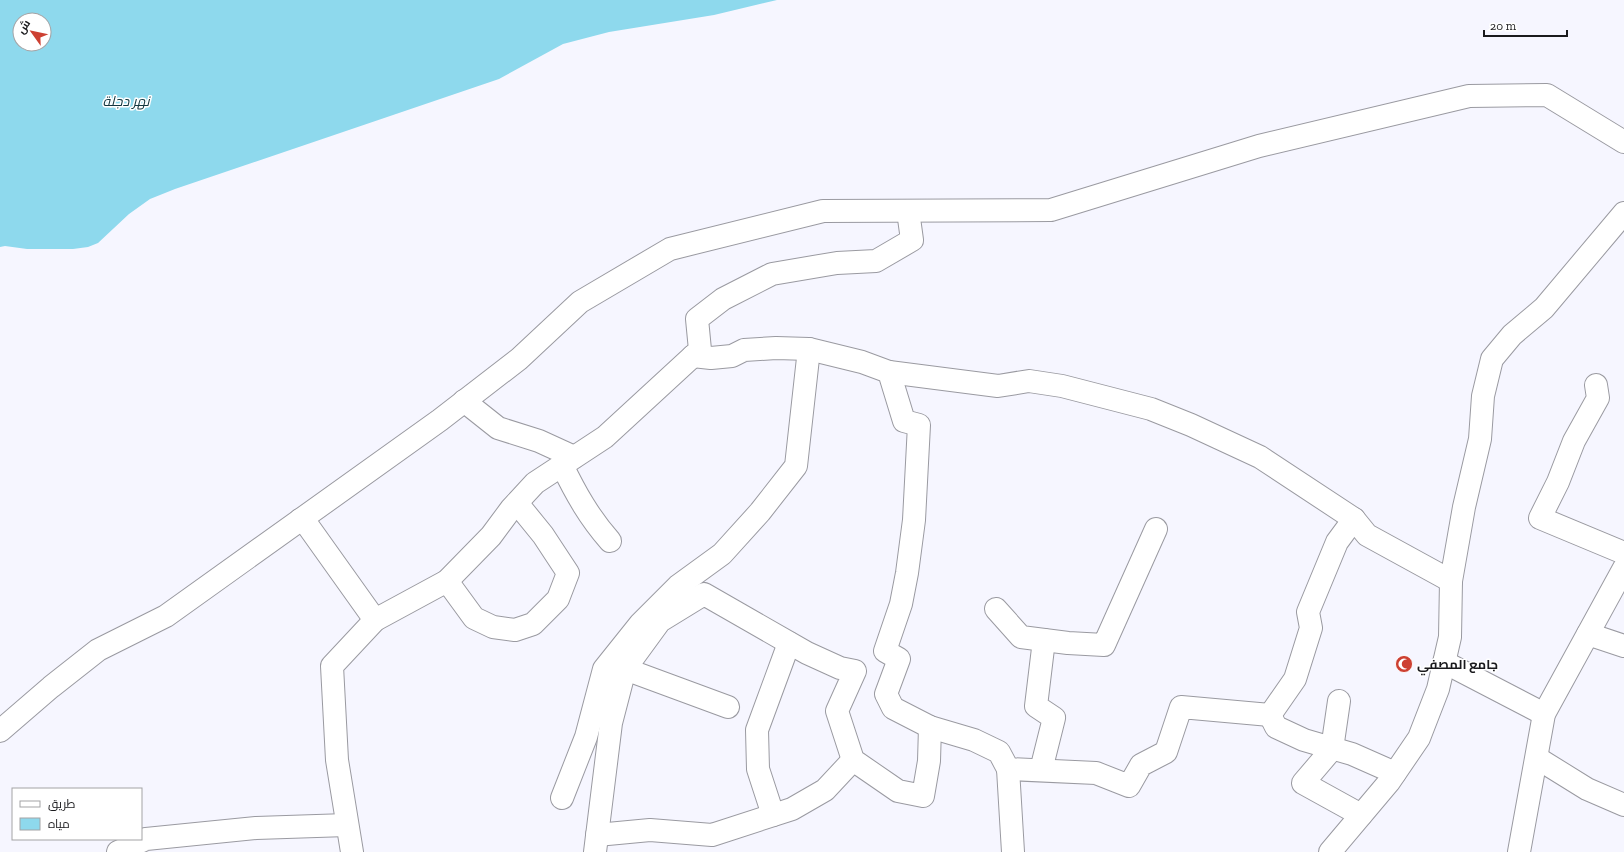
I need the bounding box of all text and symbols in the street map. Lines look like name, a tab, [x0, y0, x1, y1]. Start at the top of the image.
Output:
north arrow	[12, 12, 52, 52]
scale bar	[1484, 12, 1567, 38]
text: ش	[15, 17, 33, 36]
text: 20 m	[1490, 19, 1517, 33]
water label: نهر دجلة	[102, 93, 151, 110]
mosque icon: جامع المصفي	[1394, 654, 1414, 674]
place label: جامع المصفي	[1417, 657, 1498, 676]
legend	[12, 788, 142, 840]
text: طريق	[48, 797, 76, 811]
text: مياه	[48, 817, 70, 831]

